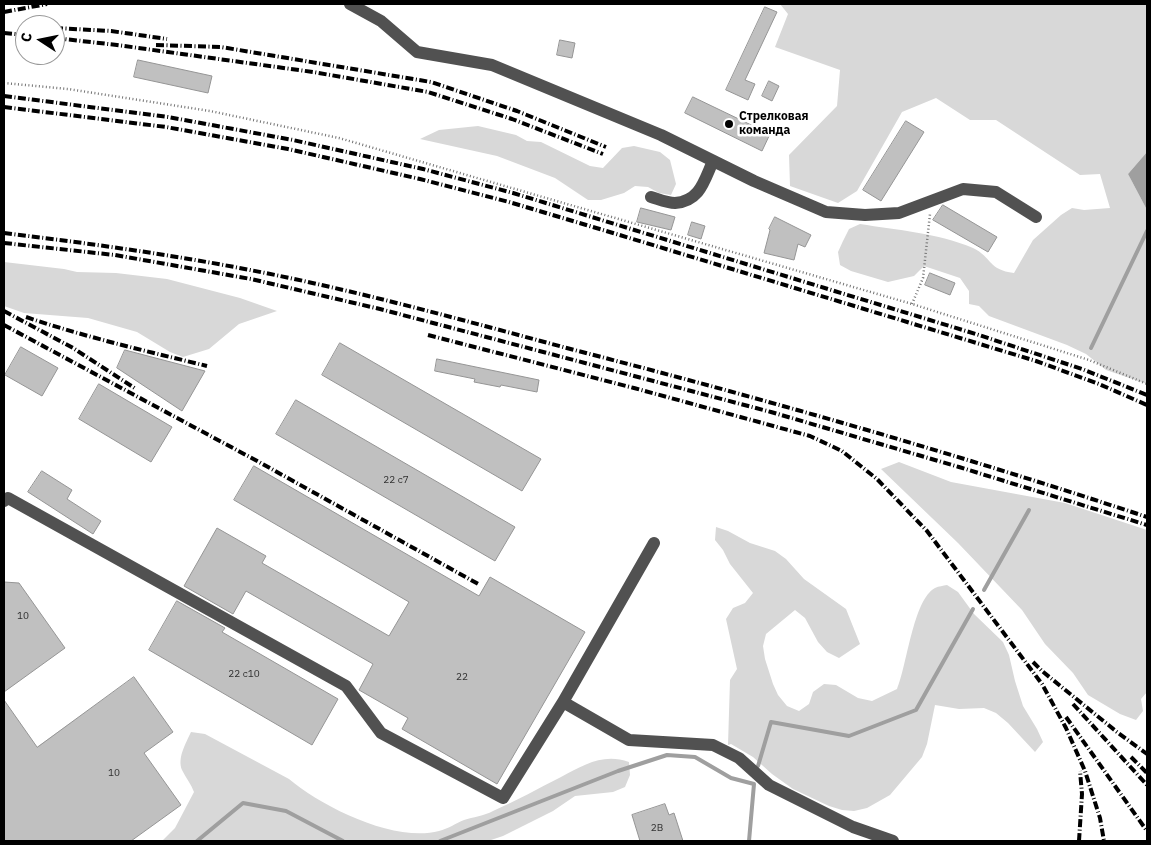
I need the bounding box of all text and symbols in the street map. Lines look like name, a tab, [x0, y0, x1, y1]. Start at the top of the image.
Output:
north arrow	[15, 15, 65, 65]
text: С	[17, 31, 36, 44]
place label: Стрелковая команда	[739, 110, 809, 138]
marker: Стрелковая команда	[723, 118, 735, 130]
house number: 22 с7	[383, 474, 409, 486]
house number: 10	[17, 610, 29, 622]
house number: 22 с10	[228, 668, 260, 680]
house number: 22	[456, 671, 468, 683]
house number: 10	[108, 767, 120, 779]
house number: 2В	[651, 822, 663, 834]

